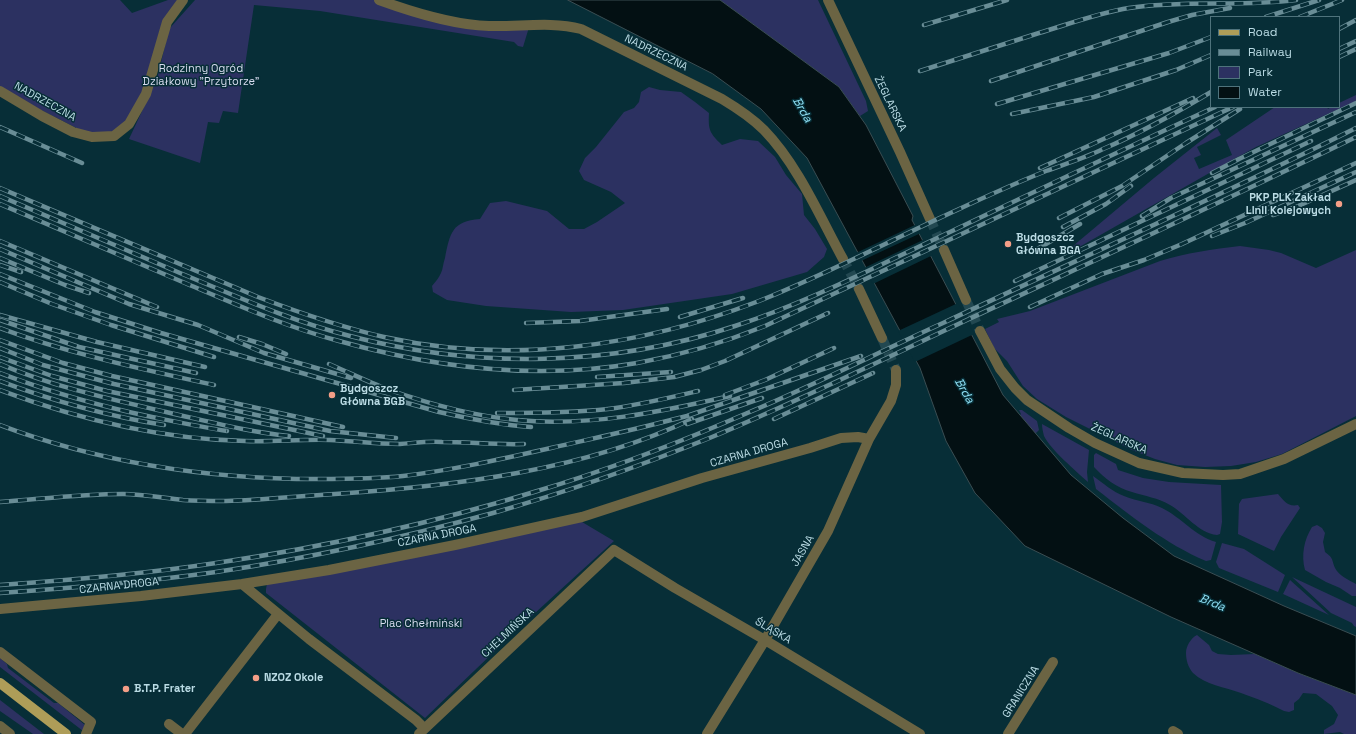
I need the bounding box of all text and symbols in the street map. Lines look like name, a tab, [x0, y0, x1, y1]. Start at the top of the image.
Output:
legend	[1210, 16, 1340, 108]
text: Road	[1248, 24, 1277, 40]
street label: NADRZECZNA	[622, 32, 690, 74]
text: Railway	[1248, 44, 1292, 60]
park label: Rodzinny Ogród Działkowy "Przytorze"	[143, 62, 259, 88]
text: Park	[1248, 64, 1273, 80]
street label: ŻEGLARSKA	[871, 74, 909, 134]
street label: NADRZECZNA	[12, 80, 78, 124]
text: Water	[1248, 84, 1282, 100]
water label: Brda	[789, 95, 815, 125]
place label: PKP PLK Zakład Linii Kolejowych	[1246, 191, 1331, 217]
marker: PKP PLK Zakład Linii Kolejowych	[1334, 199, 1344, 209]
place label: Bydgoszcz Główna BGA	[1016, 231, 1081, 257]
marker: Bydgoszcz Główna BGA	[1003, 239, 1013, 249]
water label: Brda	[951, 376, 977, 406]
place label: Bydgoszcz Główna BGB	[340, 382, 405, 408]
marker: Bydgoszcz Główna BGB	[327, 390, 337, 400]
street label: ŻEGLARSKA	[1089, 421, 1149, 457]
street label: CZARNA DROGA	[709, 436, 789, 470]
street label: CZARNA DROGA	[396, 522, 478, 550]
street label: JASNA	[789, 533, 817, 569]
street label: CZARNA DROGA	[79, 575, 159, 597]
water label: Brda	[1197, 591, 1227, 615]
street label: CHEŁMIŃSKA	[479, 605, 537, 661]
street label: ŚLĄSKA	[752, 615, 794, 647]
park label: Plac Chełmiński	[380, 617, 462, 631]
street label: GRANICZNA	[1000, 664, 1042, 720]
place label: NZOZ Okole	[264, 671, 323, 685]
marker: NZOZ Okole	[251, 673, 261, 683]
place label: B.T.P. Frater	[134, 682, 195, 696]
marker: B.T.P. Frater	[121, 684, 131, 694]

